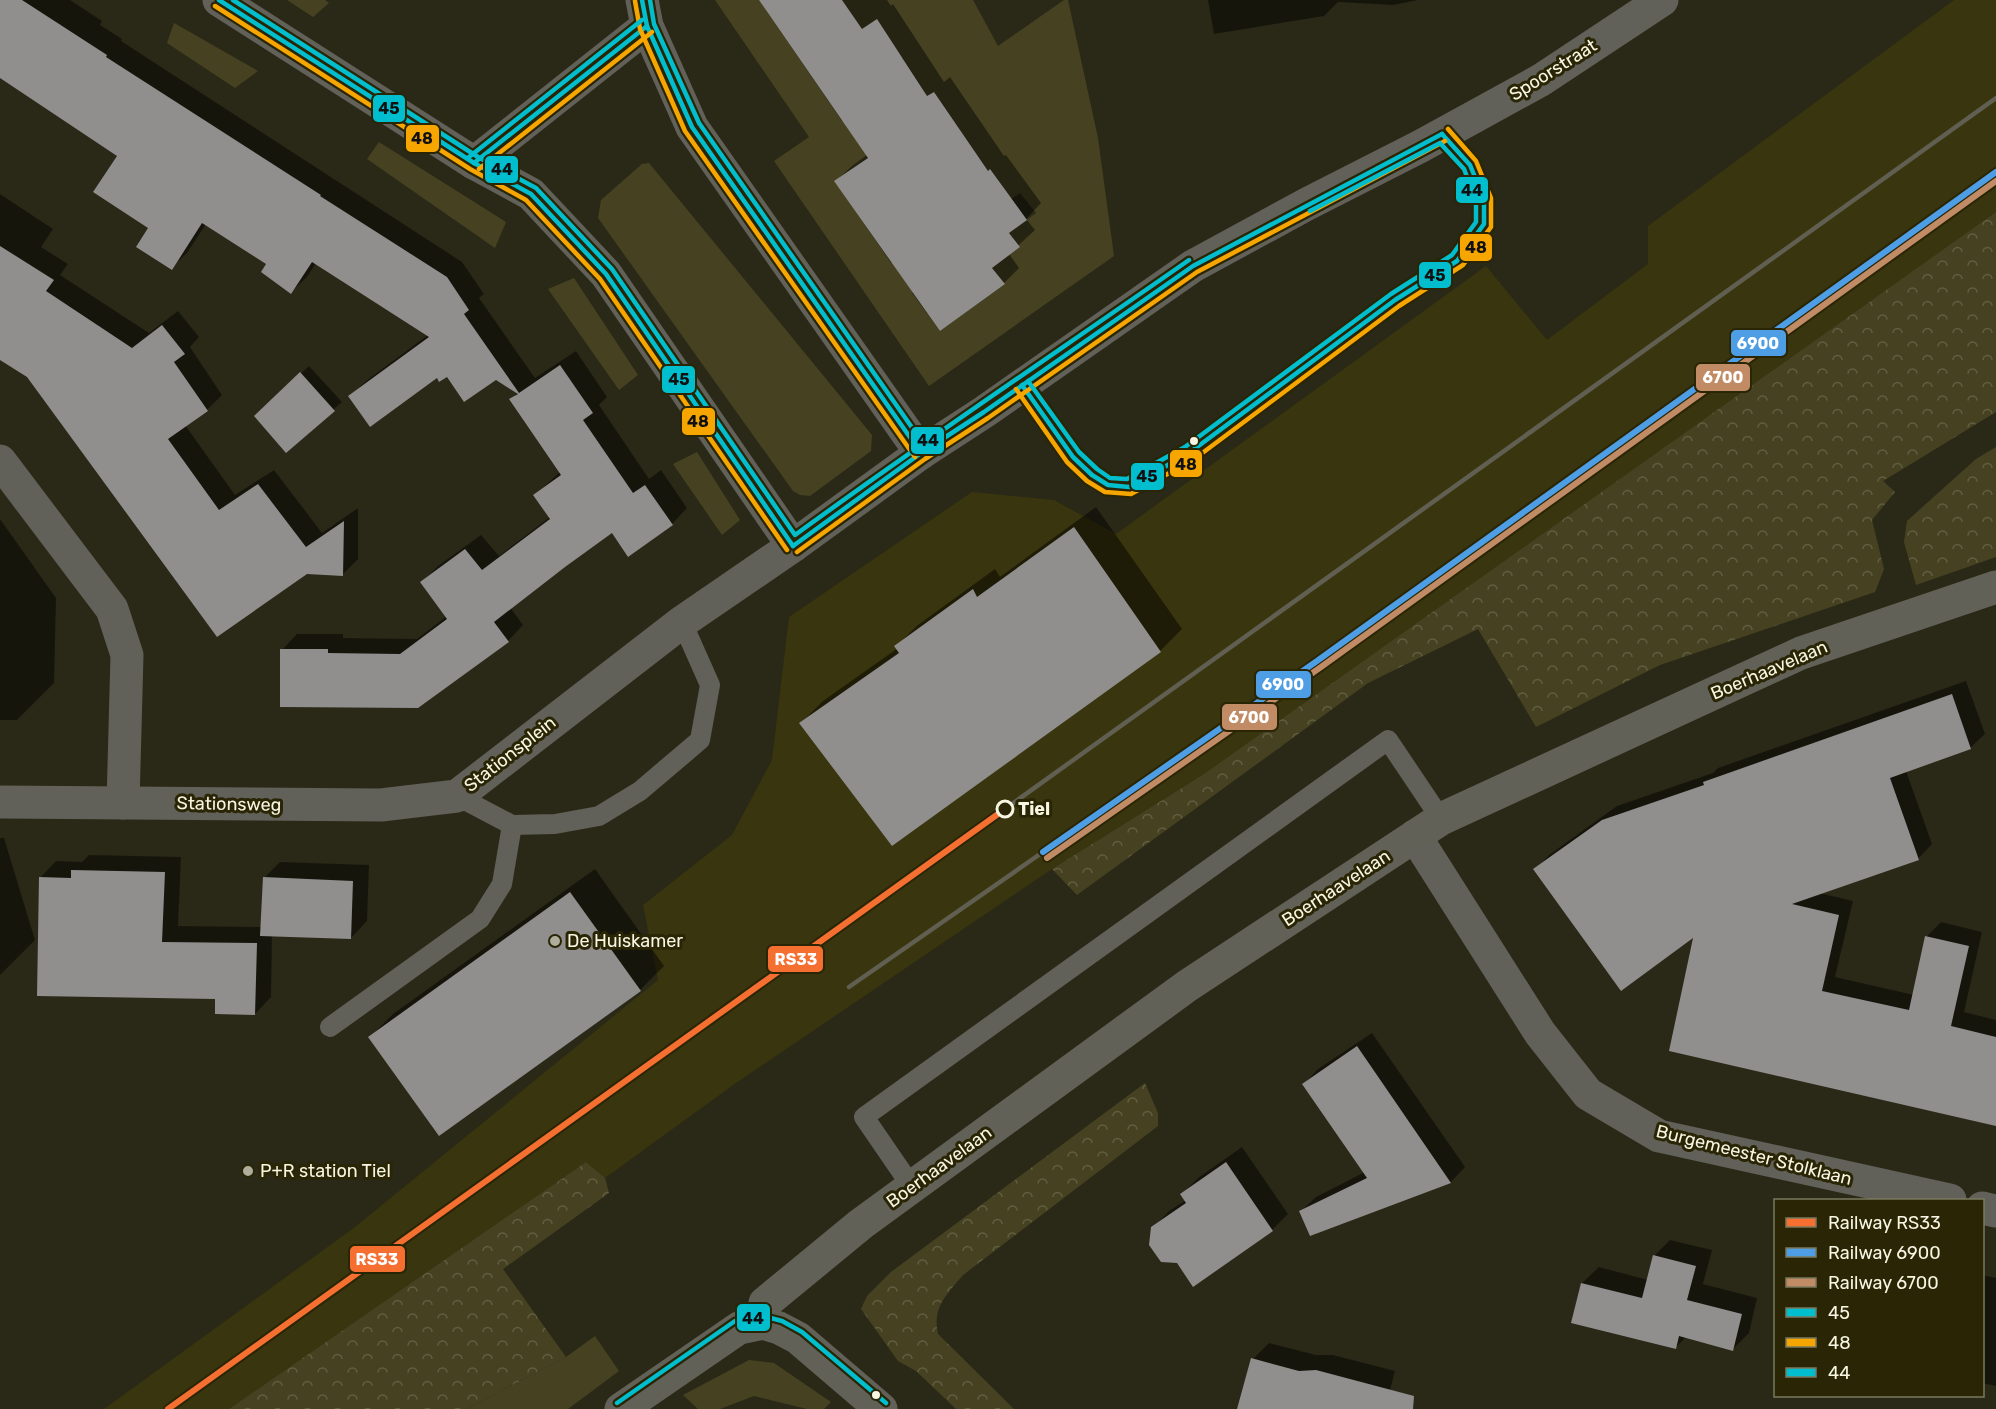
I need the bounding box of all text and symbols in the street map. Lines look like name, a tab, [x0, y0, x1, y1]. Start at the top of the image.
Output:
street label: Spoorstraat	[1505, 34, 1601, 106]
line badge: 45	[372, 94, 406, 123]
text: 45	[378, 99, 400, 118]
line badge: 48	[405, 124, 440, 153]
text: 48	[411, 129, 433, 148]
line badge: 44	[484, 155, 519, 184]
text: 44	[491, 160, 513, 179]
line badge: 44	[1455, 176, 1489, 204]
text: 44	[1461, 181, 1483, 200]
line badge: 48	[1459, 233, 1493, 262]
text: 48	[1465, 238, 1487, 257]
line badge: 45	[1418, 261, 1452, 289]
text: 45	[1424, 266, 1446, 285]
line badge: 6900	[1730, 329, 1787, 357]
text: 6900	[1737, 334, 1779, 353]
line badge: 6700	[1695, 363, 1751, 392]
line badge: 45	[661, 365, 696, 394]
text: 6700	[1703, 368, 1744, 387]
text: 45	[668, 370, 690, 389]
line badge: 48	[681, 407, 716, 436]
text: 48	[687, 412, 709, 431]
line badge: 44	[910, 426, 945, 455]
text: 44	[917, 431, 939, 450]
unlabelled marker	[1188, 435, 1200, 447]
line badge: 48	[1169, 449, 1203, 478]
text: 48	[1175, 455, 1197, 474]
line badge: 45	[1130, 462, 1165, 491]
text: 45	[1136, 467, 1158, 486]
street label: Boerhaavelaan	[1707, 635, 1831, 705]
line badge: 6900	[1255, 670, 1312, 699]
text: 6900	[1262, 675, 1304, 694]
line badge: 6700	[1221, 703, 1278, 731]
text: 6700	[1229, 708, 1270, 727]
street label: Stationsplein	[460, 711, 560, 797]
street label: Stationsweg	[176, 792, 282, 816]
place label: Tiel	[1018, 798, 1050, 820]
marker: Tiel	[996, 800, 1014, 818]
street label: Boerhaavelaan	[1278, 845, 1394, 931]
place label: De Huiskamer	[567, 930, 683, 952]
marker: De Huiskamer	[548, 934, 562, 948]
line badge: RS33	[767, 945, 824, 973]
text: RS33	[775, 950, 817, 969]
street label: Burgemeester Stolklaan	[1654, 1120, 1854, 1190]
street label: Boerhaavelaan	[882, 1121, 996, 1213]
place label: P+R station Tiel	[260, 1160, 391, 1182]
marker: P+R station Tiel	[241, 1164, 255, 1178]
legend	[1774, 1199, 1984, 1397]
text: Railway RS33	[1828, 1212, 1941, 1234]
text: Railway 6900	[1828, 1242, 1941, 1264]
line badge: RS33	[349, 1245, 406, 1273]
text: RS33	[356, 1250, 398, 1269]
text: Railway 6700	[1828, 1272, 1939, 1294]
text: 45	[1828, 1302, 1850, 1324]
line badge: 44	[736, 1303, 771, 1332]
text: 44	[742, 1309, 764, 1328]
text: 48	[1828, 1332, 1851, 1354]
text: 44	[1828, 1362, 1850, 1384]
unlabelled marker	[870, 1389, 882, 1401]

